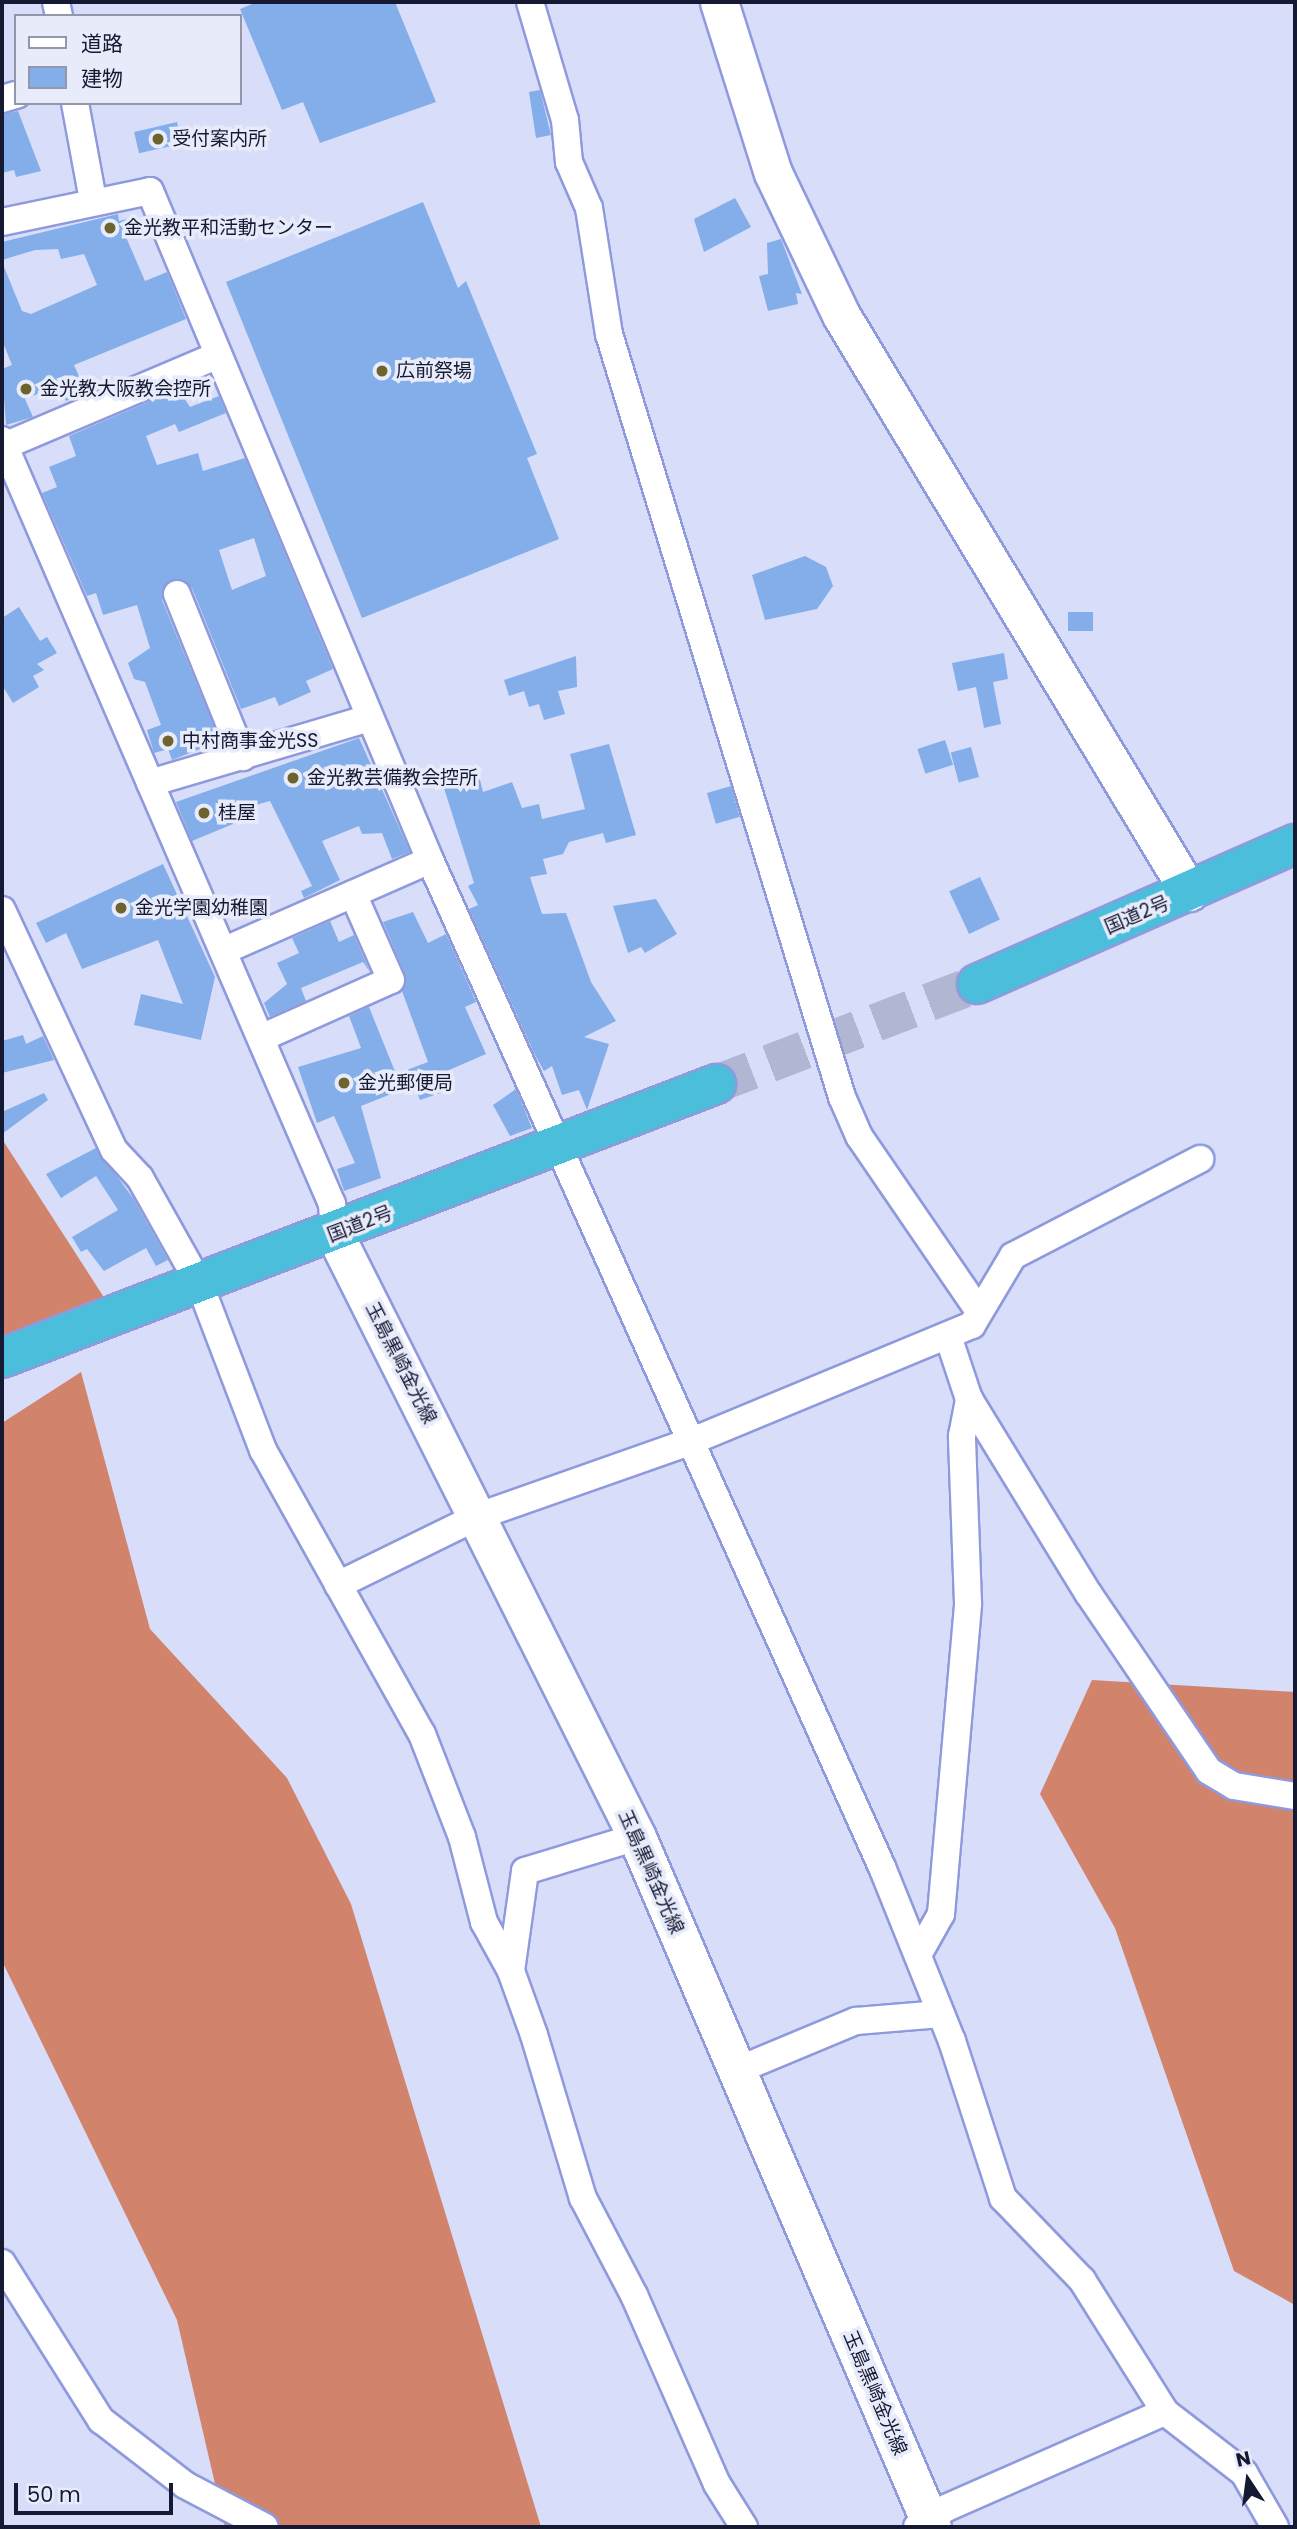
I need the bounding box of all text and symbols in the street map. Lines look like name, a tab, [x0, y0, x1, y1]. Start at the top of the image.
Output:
legend	[14, 14, 242, 105]
text: 道路	[81, 29, 123, 58]
text: 建物	[81, 64, 123, 93]
place label: 受付案内所	[172, 128, 267, 150]
marker: 受付案内所	[150, 131, 166, 147]
place label: 金光教平和活動センター	[124, 217, 333, 239]
marker: 金光教平和活動センター	[102, 220, 118, 236]
place label: 広前祭場	[396, 360, 472, 382]
marker: 広前祭場	[374, 363, 390, 379]
place label: 金光教大阪教会控所	[40, 378, 211, 400]
marker: 金光教大阪教会控所	[18, 381, 34, 397]
place label: 中村商事金光SS	[182, 730, 318, 752]
marker: 中村商事金光SS	[160, 733, 176, 749]
place label: 金光教芸備教会控所	[307, 767, 478, 789]
marker: 金光教芸備教会控所	[285, 770, 301, 786]
place label: 桂屋	[218, 802, 256, 824]
marker: 桂屋	[196, 805, 212, 821]
street label: 国道2号	[1101, 891, 1173, 939]
place label: 金光学園幼稚園	[135, 897, 268, 919]
marker: 金光学園幼稚園	[113, 900, 129, 916]
place label: 金光郵便局	[358, 1072, 453, 1094]
marker: 金光郵便局	[336, 1075, 352, 1091]
street label: 国道2号	[324, 1201, 396, 1247]
street label: 玉島黒崎金光線	[361, 1299, 441, 1427]
street label: 玉島黒崎金光線	[614, 1807, 688, 1937]
street label: 玉島黒崎金光線	[839, 2327, 911, 2459]
text: N	[1233, 2444, 1253, 2474]
north arrow	[1213, 2445, 1283, 2515]
scale bar	[18, 2470, 177, 2514]
text: 50 m	[27, 2480, 81, 2509]

